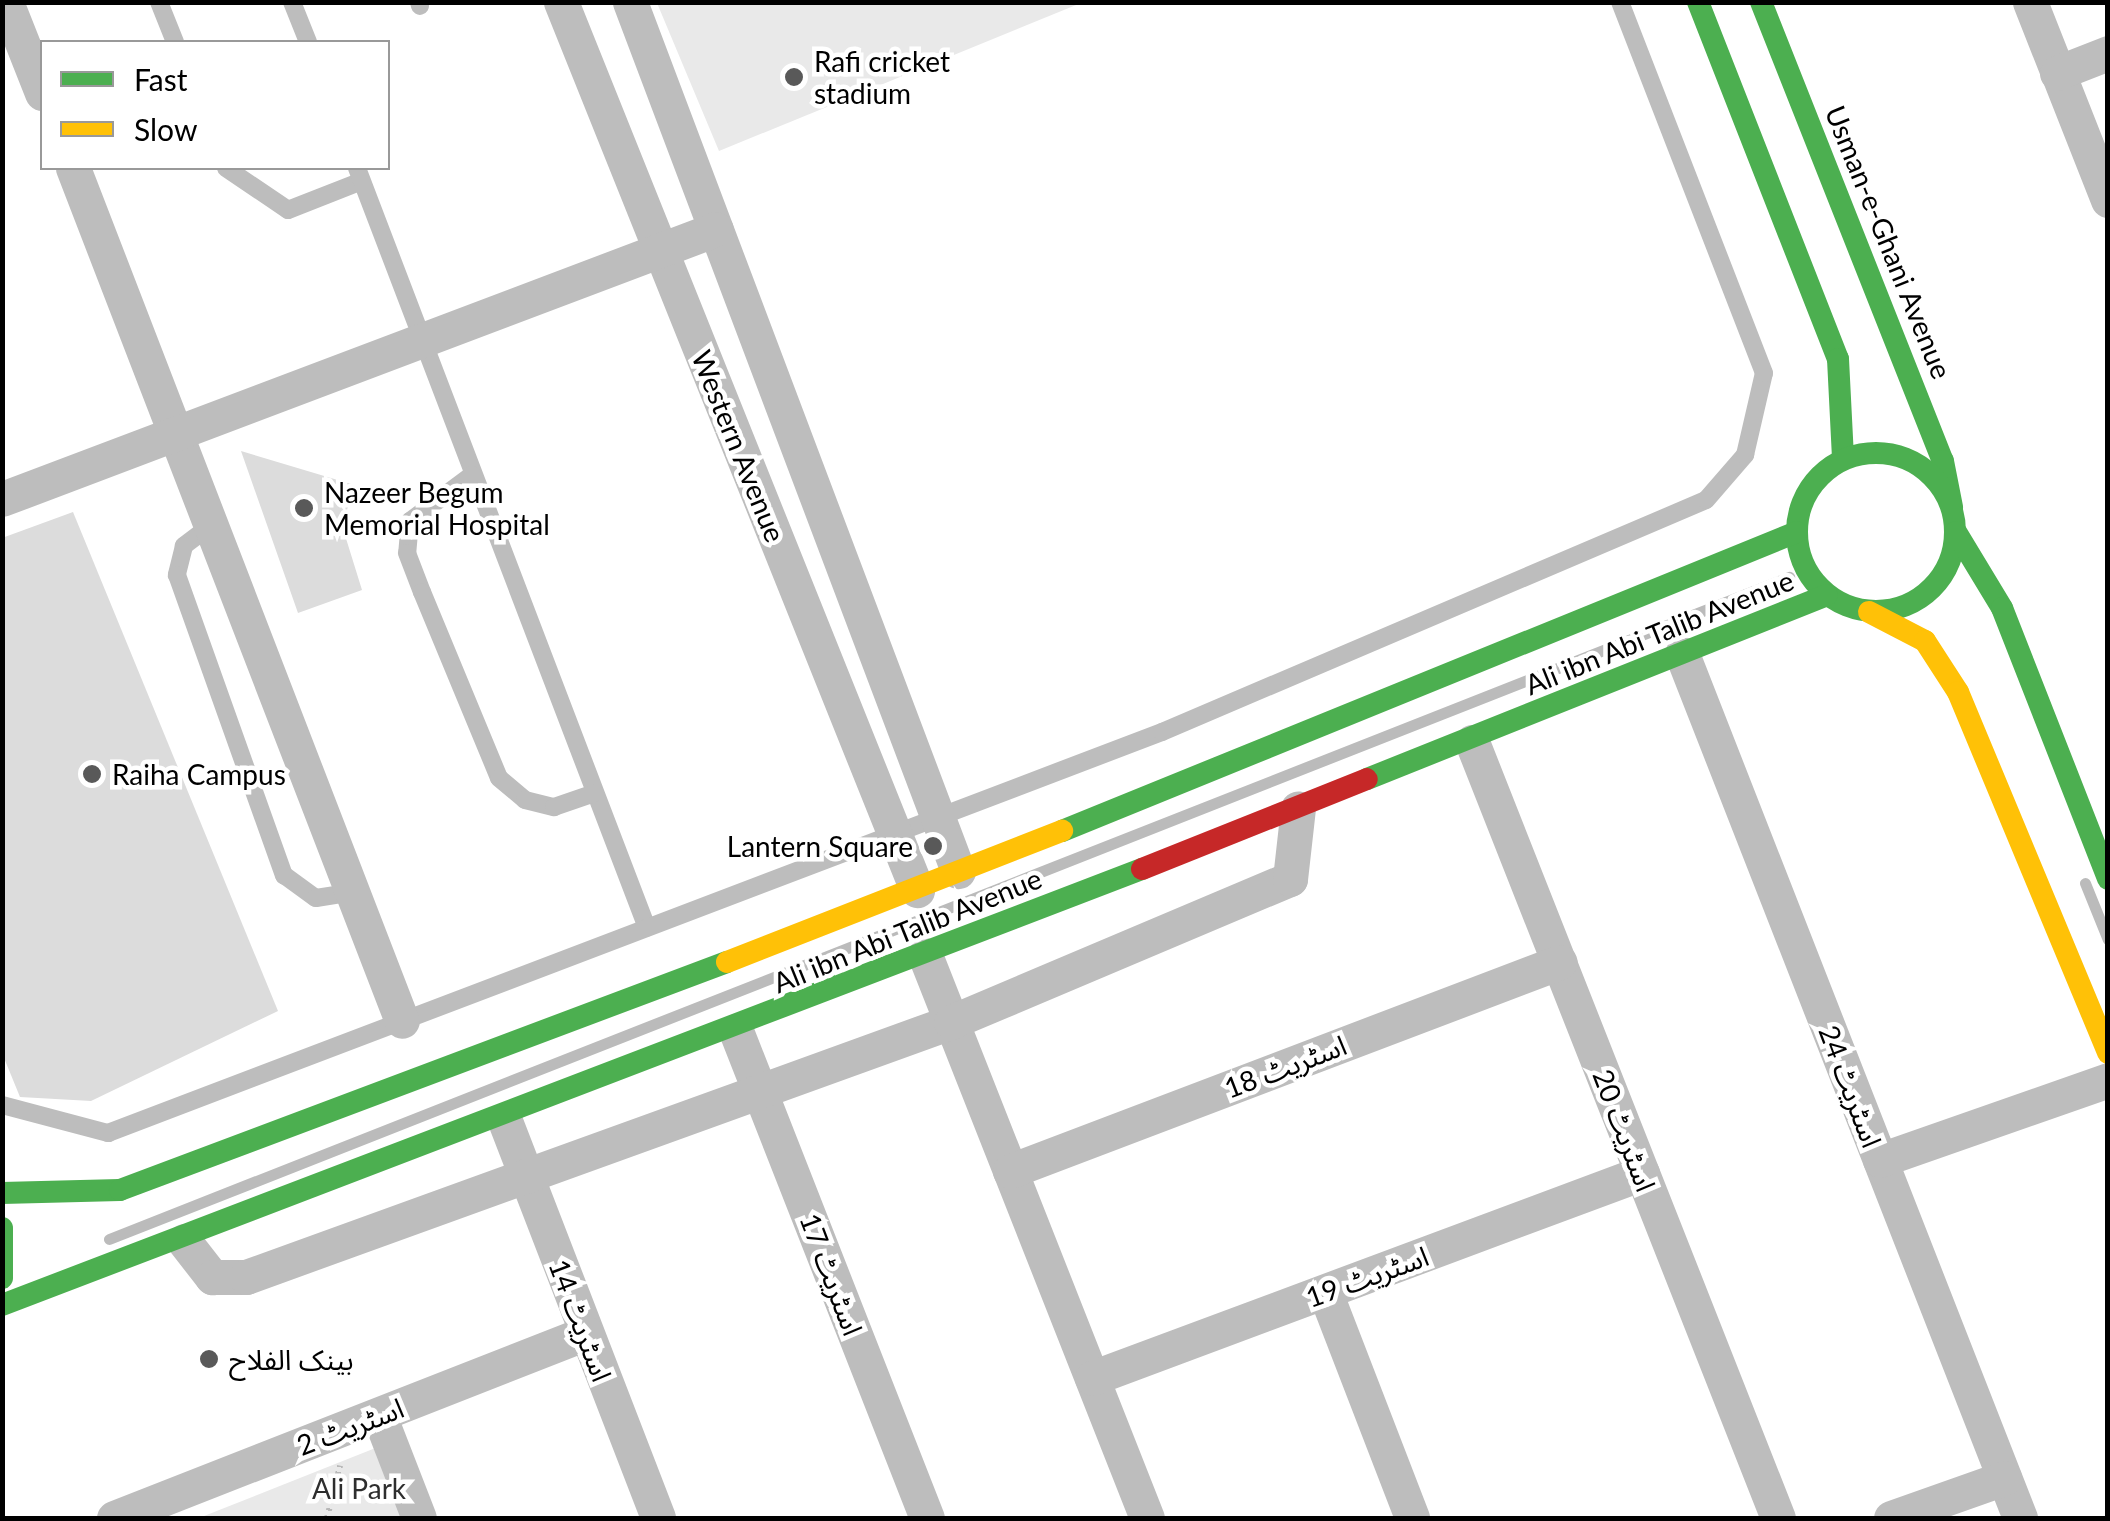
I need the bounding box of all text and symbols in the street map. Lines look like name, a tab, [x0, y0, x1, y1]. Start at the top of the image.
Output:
legend	[40, 40, 390, 170]
place label: Rafi cricket stadium	[814, 44, 950, 110]
text: Fast	[134, 61, 188, 97]
marker: Rafi cricket stadium	[783, 66, 805, 88]
street label: Usman-e-Ghani Avenue	[1819, 100, 1959, 384]
text: Slow	[134, 111, 197, 147]
street label: Western Avenue	[685, 345, 793, 547]
place label: Nazeer Begum Memorial Hospital	[324, 475, 550, 541]
marker: Nazeer Begum Memorial Hospital	[293, 497, 315, 519]
street label: Ali ibn Abi Talib Avenue	[1519, 562, 1799, 702]
place label: Raiha Campus	[112, 757, 286, 791]
marker: Raiha Campus	[81, 763, 103, 785]
place label: Lantern Square	[727, 829, 913, 863]
marker: Lantern Square	[922, 835, 944, 857]
street label: Ali ibn Abi Talib Avenue	[767, 860, 1047, 1000]
street label: اسٹریٹ 24	[1812, 1020, 1890, 1152]
street label: اسٹریٹ 18	[1219, 1027, 1351, 1105]
street label: اسٹریٹ 20	[1586, 1064, 1664, 1196]
street label: اسٹریٹ 17	[793, 1208, 871, 1340]
street label: اسٹریٹ 19	[1301, 1238, 1433, 1314]
street label: اسٹریٹ 14	[542, 1254, 620, 1386]
place label: بینک الفلاح	[229, 1342, 354, 1376]
marker: بینک الفلاح	[198, 1348, 220, 1370]
street label: اسٹریٹ 2	[292, 1390, 408, 1462]
park label: Ali Park	[312, 1471, 406, 1505]

